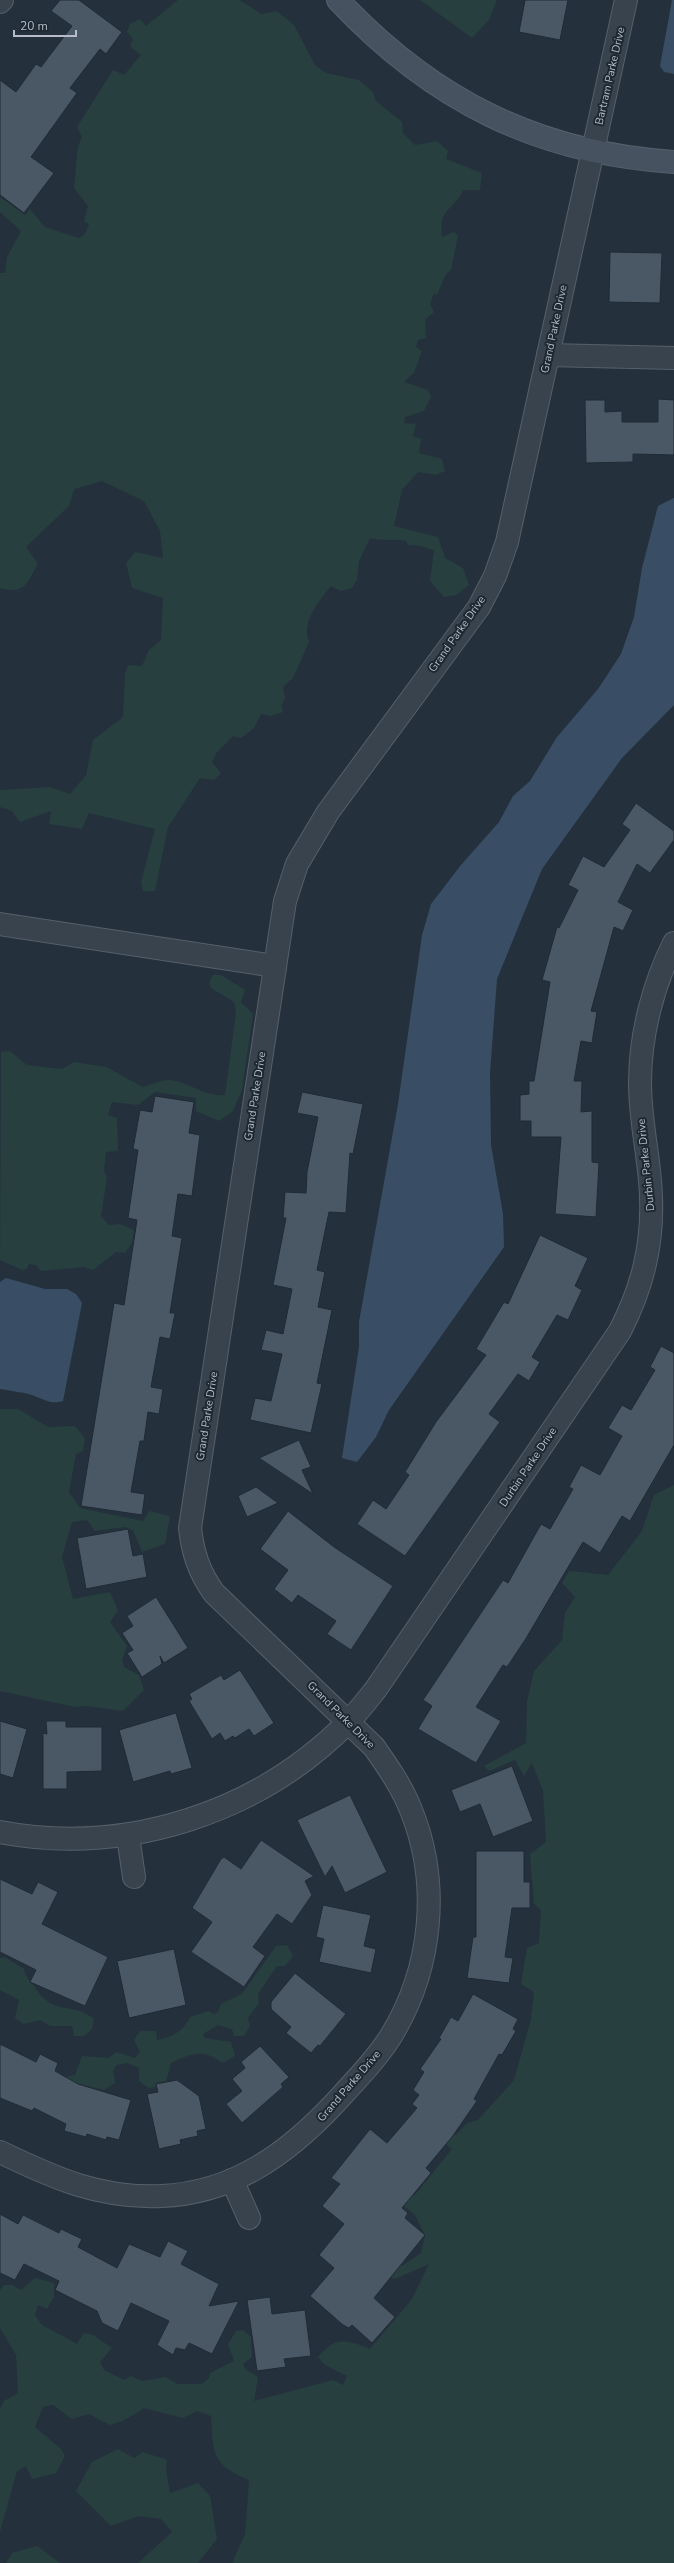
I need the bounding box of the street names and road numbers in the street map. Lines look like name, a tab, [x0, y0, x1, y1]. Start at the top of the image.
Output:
street label: Bartram Parke Drive	[591, 26, 629, 126]
street label: Grand Parke Drive	[537, 283, 571, 374]
street label: Grand Parke Drive	[425, 593, 489, 675]
street label: Grand Parke Drive	[241, 1050, 269, 1142]
street label: Durbin Parke Drive	[634, 1118, 658, 1212]
street label: Grand Parke Drive	[193, 1370, 221, 1462]
street label: Durbin Parke Drive	[496, 1424, 560, 1510]
street label: Grand Parke Drive	[304, 1678, 378, 1752]
street label: Grand Parke Drive	[314, 2047, 384, 2125]

